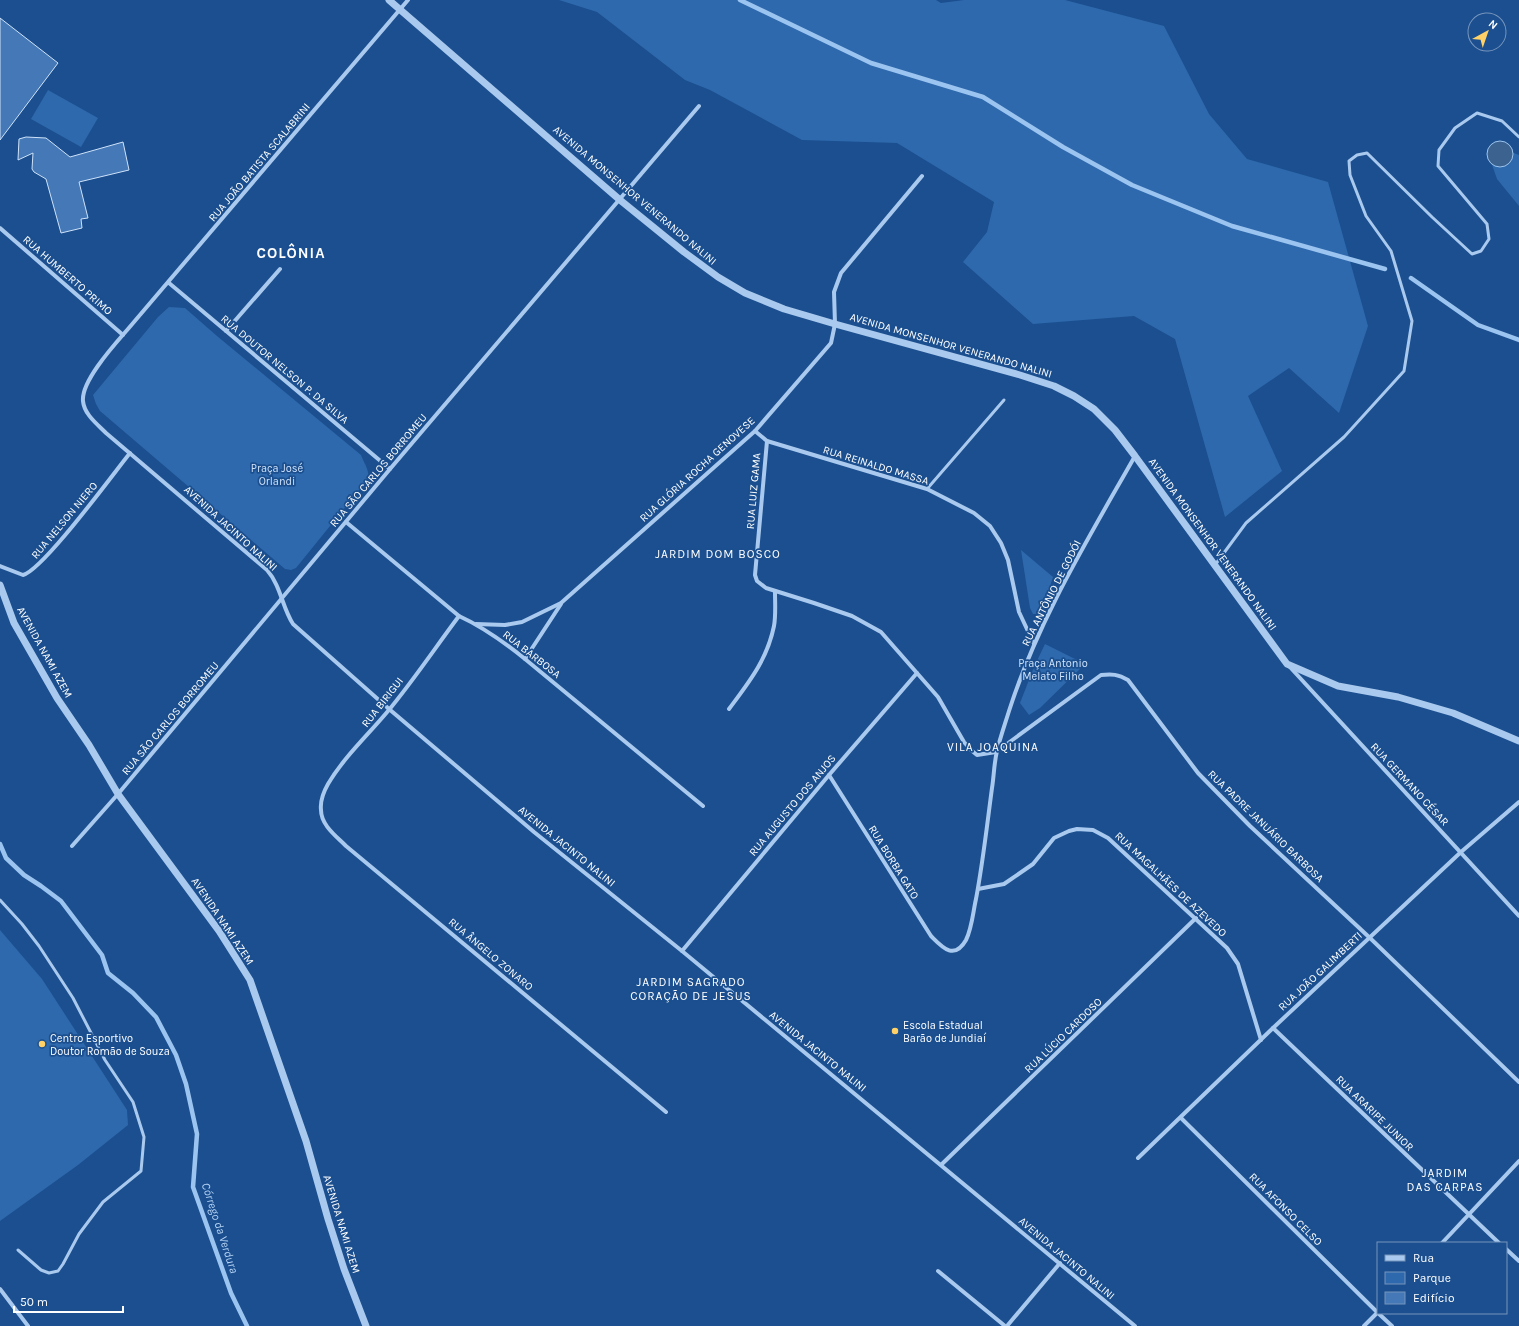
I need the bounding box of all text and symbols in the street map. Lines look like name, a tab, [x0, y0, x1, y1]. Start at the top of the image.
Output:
north arrow	[1467, 12, 1507, 52]
text: N	[1486, 17, 1500, 32]
street label: RUA JOÃO BATISTA SCALABRINI	[206, 100, 313, 224]
street label: AVENIDA MONSENHOR VENERANDO NALINI	[550, 123, 719, 268]
street label: RUA HUMBERTO PRIMO	[20, 233, 115, 318]
district label: COLÔNIA	[256, 243, 326, 262]
street label: AVENIDA MONSENHOR VENERANDO NALINI	[848, 310, 1053, 381]
street label: RUA DOUTOR NELSON P. DA SILVA	[218, 312, 352, 427]
street label: RUA SÃO CARLOS BORROMEU	[327, 411, 430, 530]
street label: RUA GLÓRIA ROCHA GENOVESE	[636, 413, 758, 525]
street label: RUA REINALDO MASSA	[821, 443, 931, 488]
street label: RUA LUIZ GAMA	[744, 452, 763, 530]
street label: AVENIDA MONSENHOR VENERANDO NALINI	[1146, 456, 1279, 633]
park label: Praça José Orlandi	[251, 462, 304, 488]
street label: RUA NELSON NIERO	[28, 479, 100, 561]
street label: AVENIDA JACINTO NALINI	[181, 483, 280, 574]
street label: RUA ANTÔNIO DE GODÓI	[1017, 537, 1084, 648]
district label: JARDIM DOM BOSCO	[655, 547, 781, 561]
street label: AVENIDA NAMI AZEM	[14, 604, 75, 700]
street label: RUA BARBOSA	[500, 628, 564, 681]
park label: Praça Antonio Melato Filho	[1018, 657, 1088, 683]
street label: RUA SÃO CARLOS BORROMEU	[119, 659, 222, 778]
street label: RUA BIRIGUI	[359, 675, 406, 730]
street label: RUA GERMANO CÉSAR	[1368, 739, 1453, 829]
district label: VILA JOAQUINA	[947, 740, 1039, 754]
street label: RUA AUGUSTO DOS ANJOS	[746, 752, 839, 859]
street label: RUA PADRE JANUÁRIO BARBOSA	[1205, 766, 1328, 886]
street label: AVENIDA JACINTO NALINI	[516, 803, 618, 890]
street label: RUA BORBA GATO	[866, 823, 922, 902]
street label: RUA MAGALHÃES DE AZEVEDO	[1112, 829, 1229, 940]
street label: AVENIDA NAMI AZEM	[189, 875, 257, 967]
street label: RUA ÂNGELO ZONARO	[446, 915, 536, 993]
street label: RUA JOÃO GALIMBERTI	[1276, 929, 1365, 1014]
district label: JARDIM SAGRADO CORAÇÃO DE JESUS	[630, 975, 752, 1003]
street label: RUA LÚCIO CARDOSO	[1021, 994, 1105, 1076]
street label: AVENIDA JACINTO NALINI	[767, 1008, 869, 1095]
place label: Escola Estadual Barão de Jundiaí	[903, 1019, 987, 1045]
marker: Escola Estadual Barão de Jundiaí	[890, 1026, 900, 1036]
place label: Centro Esportivo Doutor Romão de Souza	[50, 1032, 170, 1058]
marker: Centro Esportivo Doutor Romão de Souza	[37, 1039, 47, 1049]
street label: RUA ARARIPE JUNIOR	[1333, 1073, 1416, 1154]
district label: JARDIM DAS CARPAS	[1407, 1166, 1483, 1194]
street label: RUA AFONSO CELSO	[1246, 1170, 1325, 1249]
street label: AVENIDA NAMI AZEM	[320, 1173, 363, 1275]
water label: Córrego da Verdura	[199, 1181, 241, 1275]
street label: AVENIDA JACINTO NALINI	[1016, 1214, 1117, 1302]
legend	[1377, 1242, 1507, 1314]
text: Rua	[1413, 1251, 1434, 1265]
text: Parque	[1413, 1271, 1451, 1285]
scale bar	[14, 1288, 123, 1314]
text: Edifício	[1413, 1291, 1454, 1305]
text: 50 m	[20, 1295, 48, 1309]

